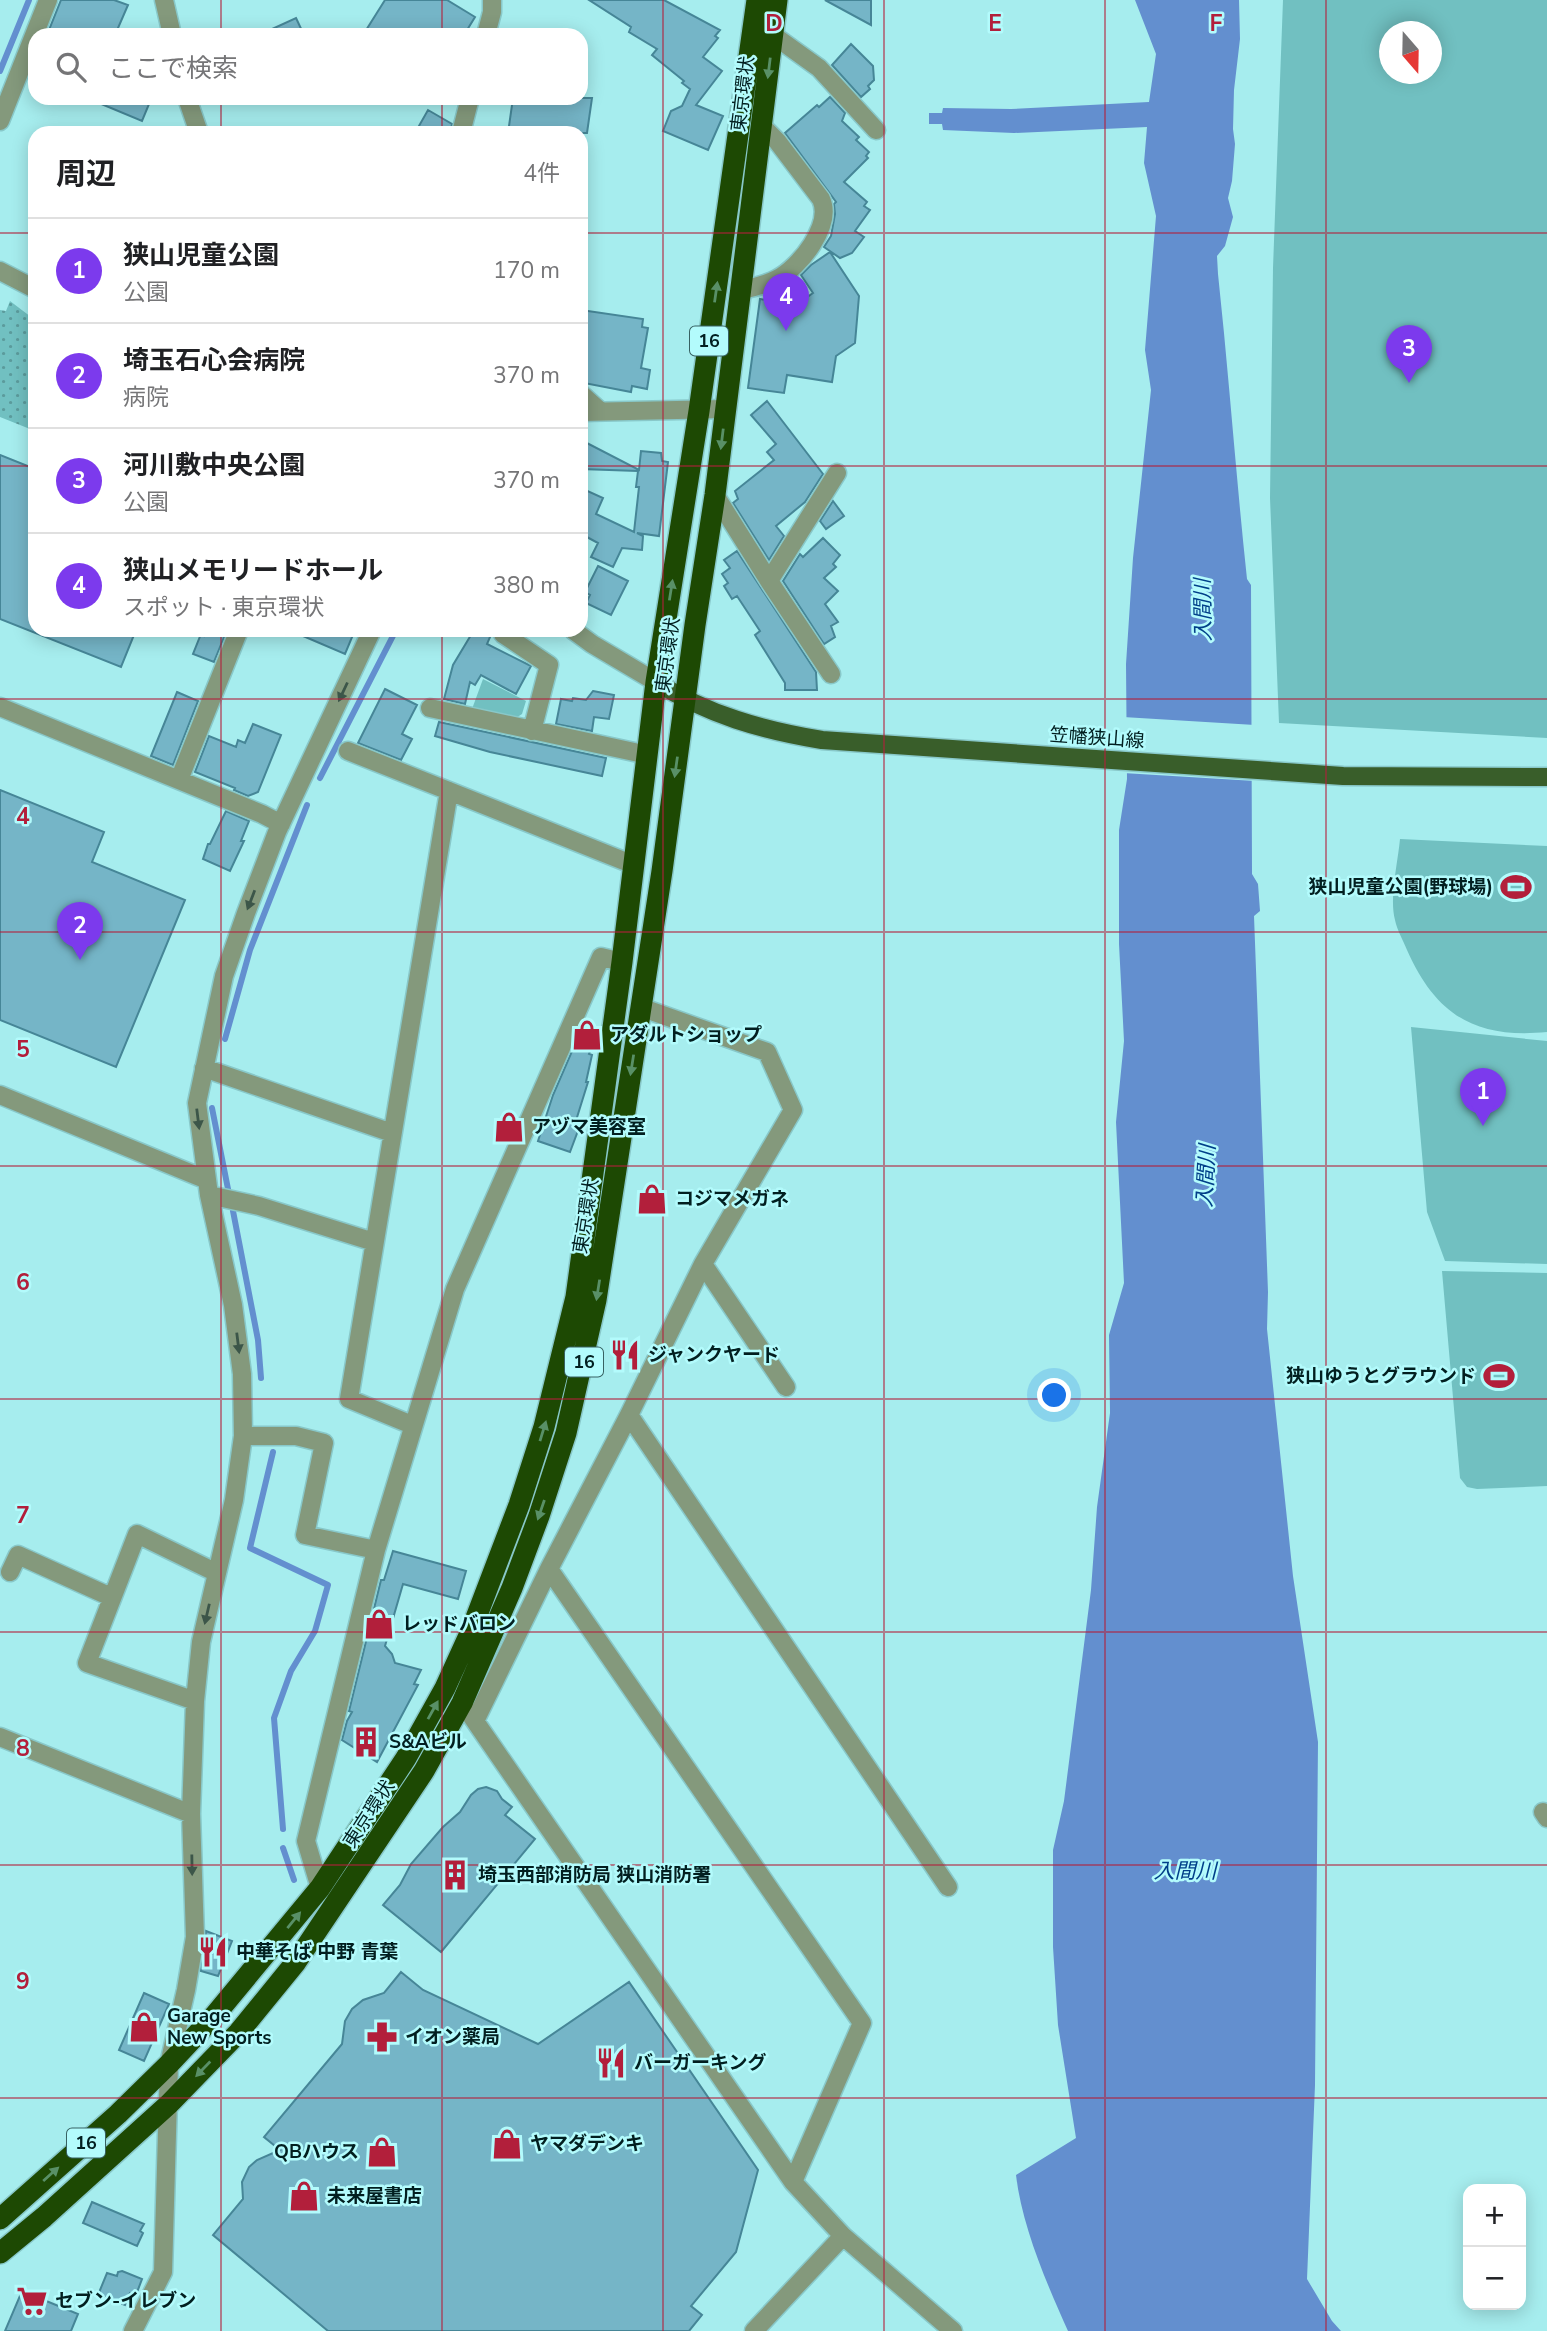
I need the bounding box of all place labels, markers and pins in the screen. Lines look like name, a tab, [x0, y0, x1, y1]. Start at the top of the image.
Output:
pin: 4	[763, 273, 809, 331]
pin: 3	[1386, 325, 1432, 383]
sports icon: 狭山児童公園(野球場)	[1499, 870, 1533, 904]
place label: 狭山児童公園(野球場)	[1308, 874, 1493, 900]
pin: 2	[57, 902, 103, 960]
shop icon: アダルトショップ	[570, 1018, 604, 1052]
place label: アダルトショップ	[610, 1022, 762, 1048]
pin: 1	[1460, 1068, 1506, 1126]
shop icon: アヅマ美容室	[492, 1110, 526, 1144]
place label: アヅマ美容室	[532, 1114, 646, 1140]
shop icon: コジマメガネ	[635, 1182, 669, 1216]
place label: コジマメガネ	[675, 1186, 789, 1212]
restaurant icon: ジャンクヤード	[608, 1338, 642, 1372]
place label: ジャンクヤード	[648, 1342, 780, 1368]
sports icon: 狭山ゆうとグラウンド	[1482, 1359, 1516, 1393]
place label: 狭山ゆうとグラウンド	[1286, 1363, 1476, 1389]
shop icon: レッドバロン	[362, 1607, 396, 1641]
place label: レッドバロン	[402, 1611, 516, 1637]
building icon: S&Aビル	[349, 1725, 383, 1759]
place label: S&Aビル	[389, 1729, 467, 1755]
building icon: 埼玉西部消防局 狭山消防署	[438, 1858, 472, 1892]
place label: 埼玉西部消防局 狭山消防署	[478, 1862, 711, 1888]
restaurant icon: 中華そば 中野 青葉	[196, 1935, 230, 1969]
place label: 中華そば 中野 青葉	[236, 1939, 398, 1965]
place label: Garage New Sports	[167, 2003, 272, 2051]
shop icon: Garage New Sports	[127, 2010, 161, 2044]
pharmacy icon: イオン薬局	[365, 2020, 399, 2054]
place label: イオン薬局	[405, 2024, 500, 2050]
restaurant icon: バーガーキング	[594, 2046, 628, 2080]
place label: バーガーキング	[634, 2050, 766, 2076]
shop icon: ヤマダデンキ	[490, 2127, 524, 2161]
place label: ヤマダデンキ	[530, 2131, 644, 2157]
shop icon: QBハウス	[365, 2135, 399, 2169]
place label: QBハウス	[274, 2139, 359, 2165]
shop icon: 未来屋書店	[287, 2179, 321, 2213]
place label: 未来屋書店	[327, 2183, 422, 2209]
supermarket icon: セブン-イレブン	[15, 2284, 49, 2318]
place label: セブン-イレブン	[55, 2288, 196, 2314]

